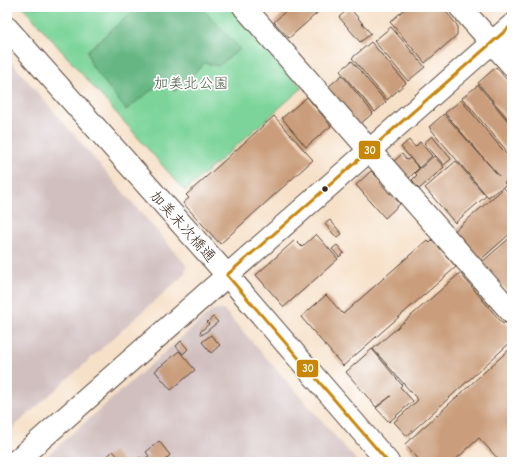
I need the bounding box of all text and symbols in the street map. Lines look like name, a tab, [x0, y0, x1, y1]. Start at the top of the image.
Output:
park label: 加美北公園	[153, 74, 229, 92]
line badge: 30	[358, 140, 381, 160]
text: 30	[364, 144, 376, 157]
unlabelled marker	[320, 184, 330, 194]
street label: 加美末次橋通	[146, 187, 220, 265]
line badge: 30	[296, 359, 319, 378]
text: 30	[302, 362, 314, 375]

